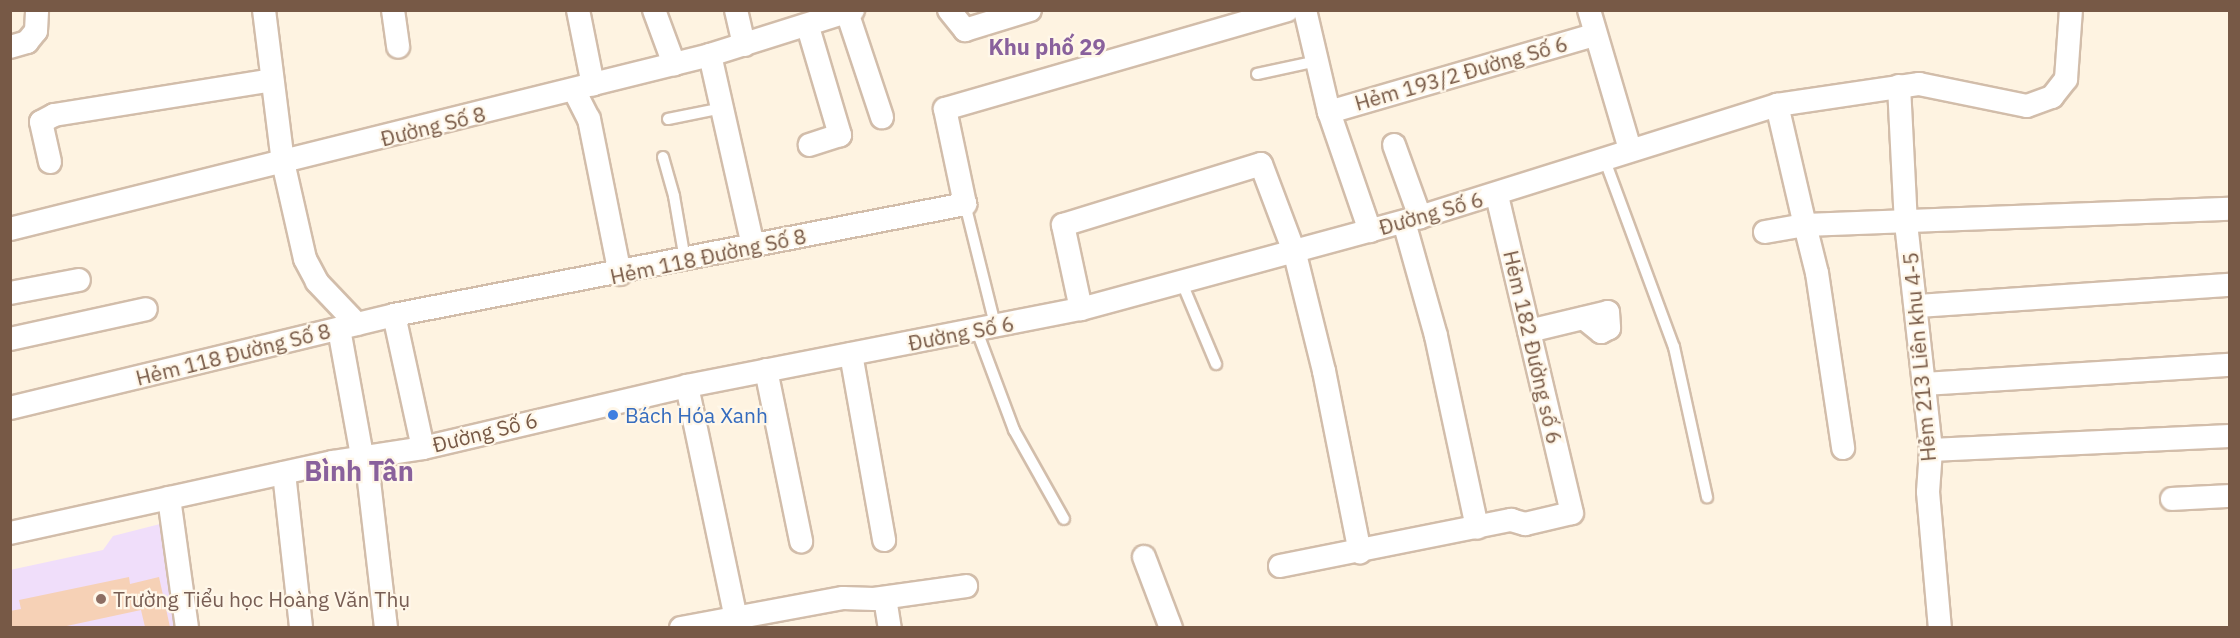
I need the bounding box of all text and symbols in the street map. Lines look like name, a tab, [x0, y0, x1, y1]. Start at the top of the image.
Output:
street label: Hẻm 193/2 Đường Số 6	[1352, 31, 1570, 115]
district label: Khu phố 29	[988, 34, 1106, 60]
street label: Đường Số 8	[378, 101, 488, 151]
street label: Đường Số 6	[1376, 186, 1486, 240]
street label: Hẻm 118 Đường Số 8	[608, 223, 808, 289]
street label: Hẻm 182 Đường số 6	[1498, 248, 1568, 446]
street label: Hẻm 213 Liên khu 4-5	[1897, 251, 1941, 463]
street label: Đường Số 6	[906, 310, 1016, 356]
street label: Hẻm 118 Đường Số 8	[133, 318, 333, 390]
place label: Bách Hóa Xanh	[625, 402, 768, 428]
street label: Đường Số 6	[430, 407, 540, 457]
marker: Bách Hóa Xanh	[606, 408, 620, 422]
district label: Bình Tân	[304, 455, 414, 487]
place label: Trường Tiểu học Hoàng Văn Thụ	[113, 586, 410, 612]
marker: Trường Tiểu học Hoàng Văn Thụ	[94, 592, 108, 606]

